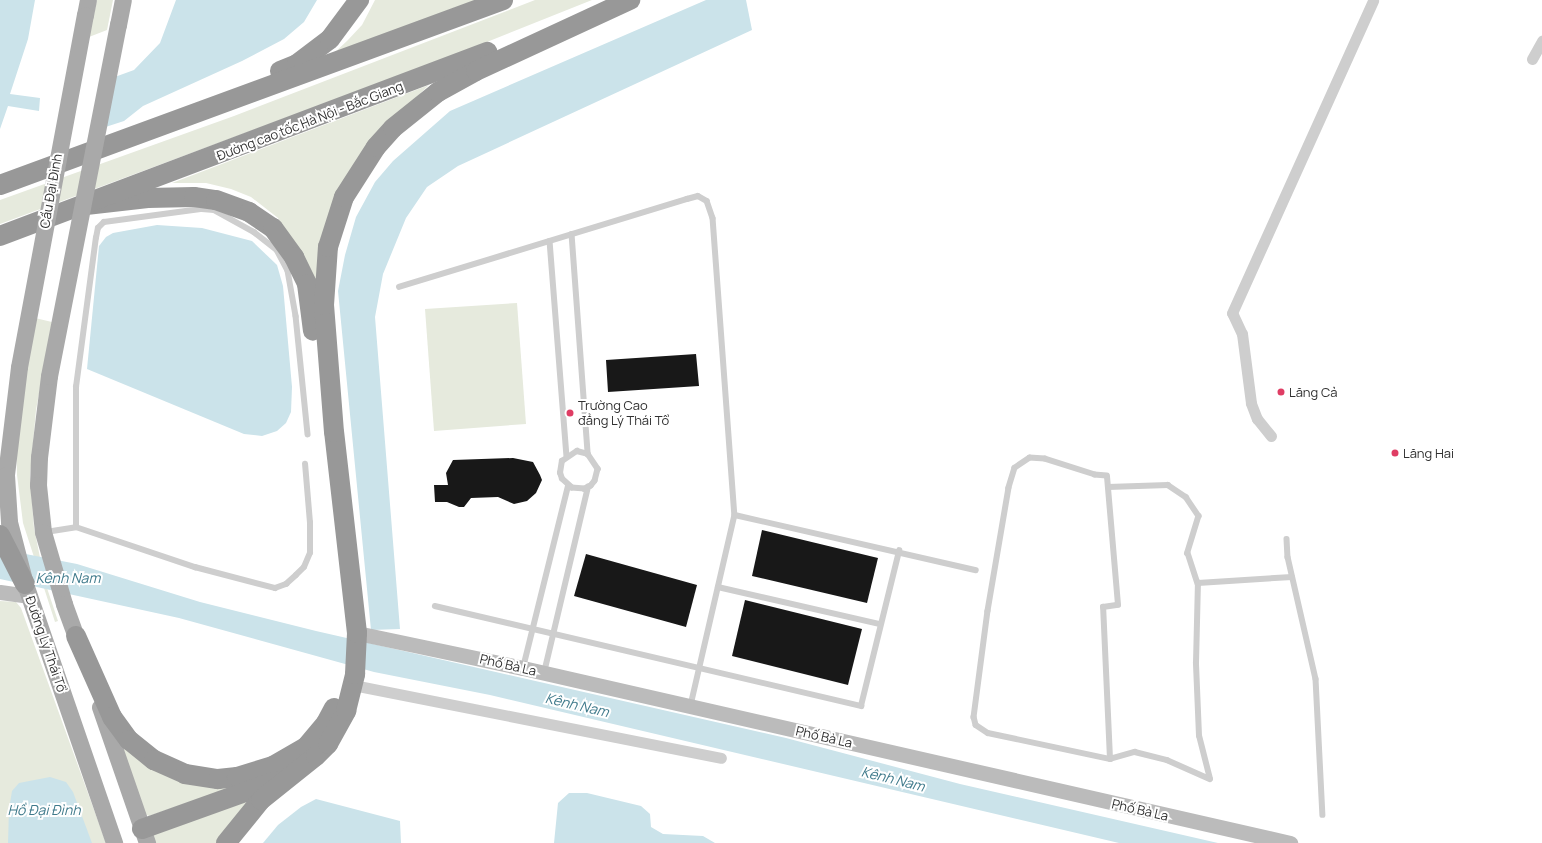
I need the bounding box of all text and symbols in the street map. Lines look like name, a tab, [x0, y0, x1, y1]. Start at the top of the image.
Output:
street label: Đường cao tốc Hà Nội - Bắc Giang	[215, 78, 405, 164]
street label: Cầu Đại Đình	[37, 152, 65, 230]
place label: Lăng Cả	[1289, 384, 1337, 400]
marker: Lăng Cả	[1276, 387, 1286, 397]
place label: Trường Cao đẳng Lý Thái Tổ	[578, 398, 669, 429]
marker: Trường Cao đẳng Lý Thái Tổ	[565, 408, 575, 418]
place label: Lăng Hai	[1403, 445, 1454, 461]
marker: Lăng Hai	[1390, 448, 1400, 458]
water label: Kênh Nam	[36, 570, 100, 586]
street label: Đường Lý Thái Tổ	[22, 594, 70, 694]
street label: Phố Bà La	[478, 651, 538, 679]
water label: Kênh Nam	[544, 690, 610, 720]
street label: Phố Bà La	[794, 723, 854, 751]
water label: Kênh Nam	[860, 763, 926, 795]
street label: Phố Bà La	[1110, 796, 1170, 824]
water label: Hồ Đại Đình	[7, 802, 81, 818]

